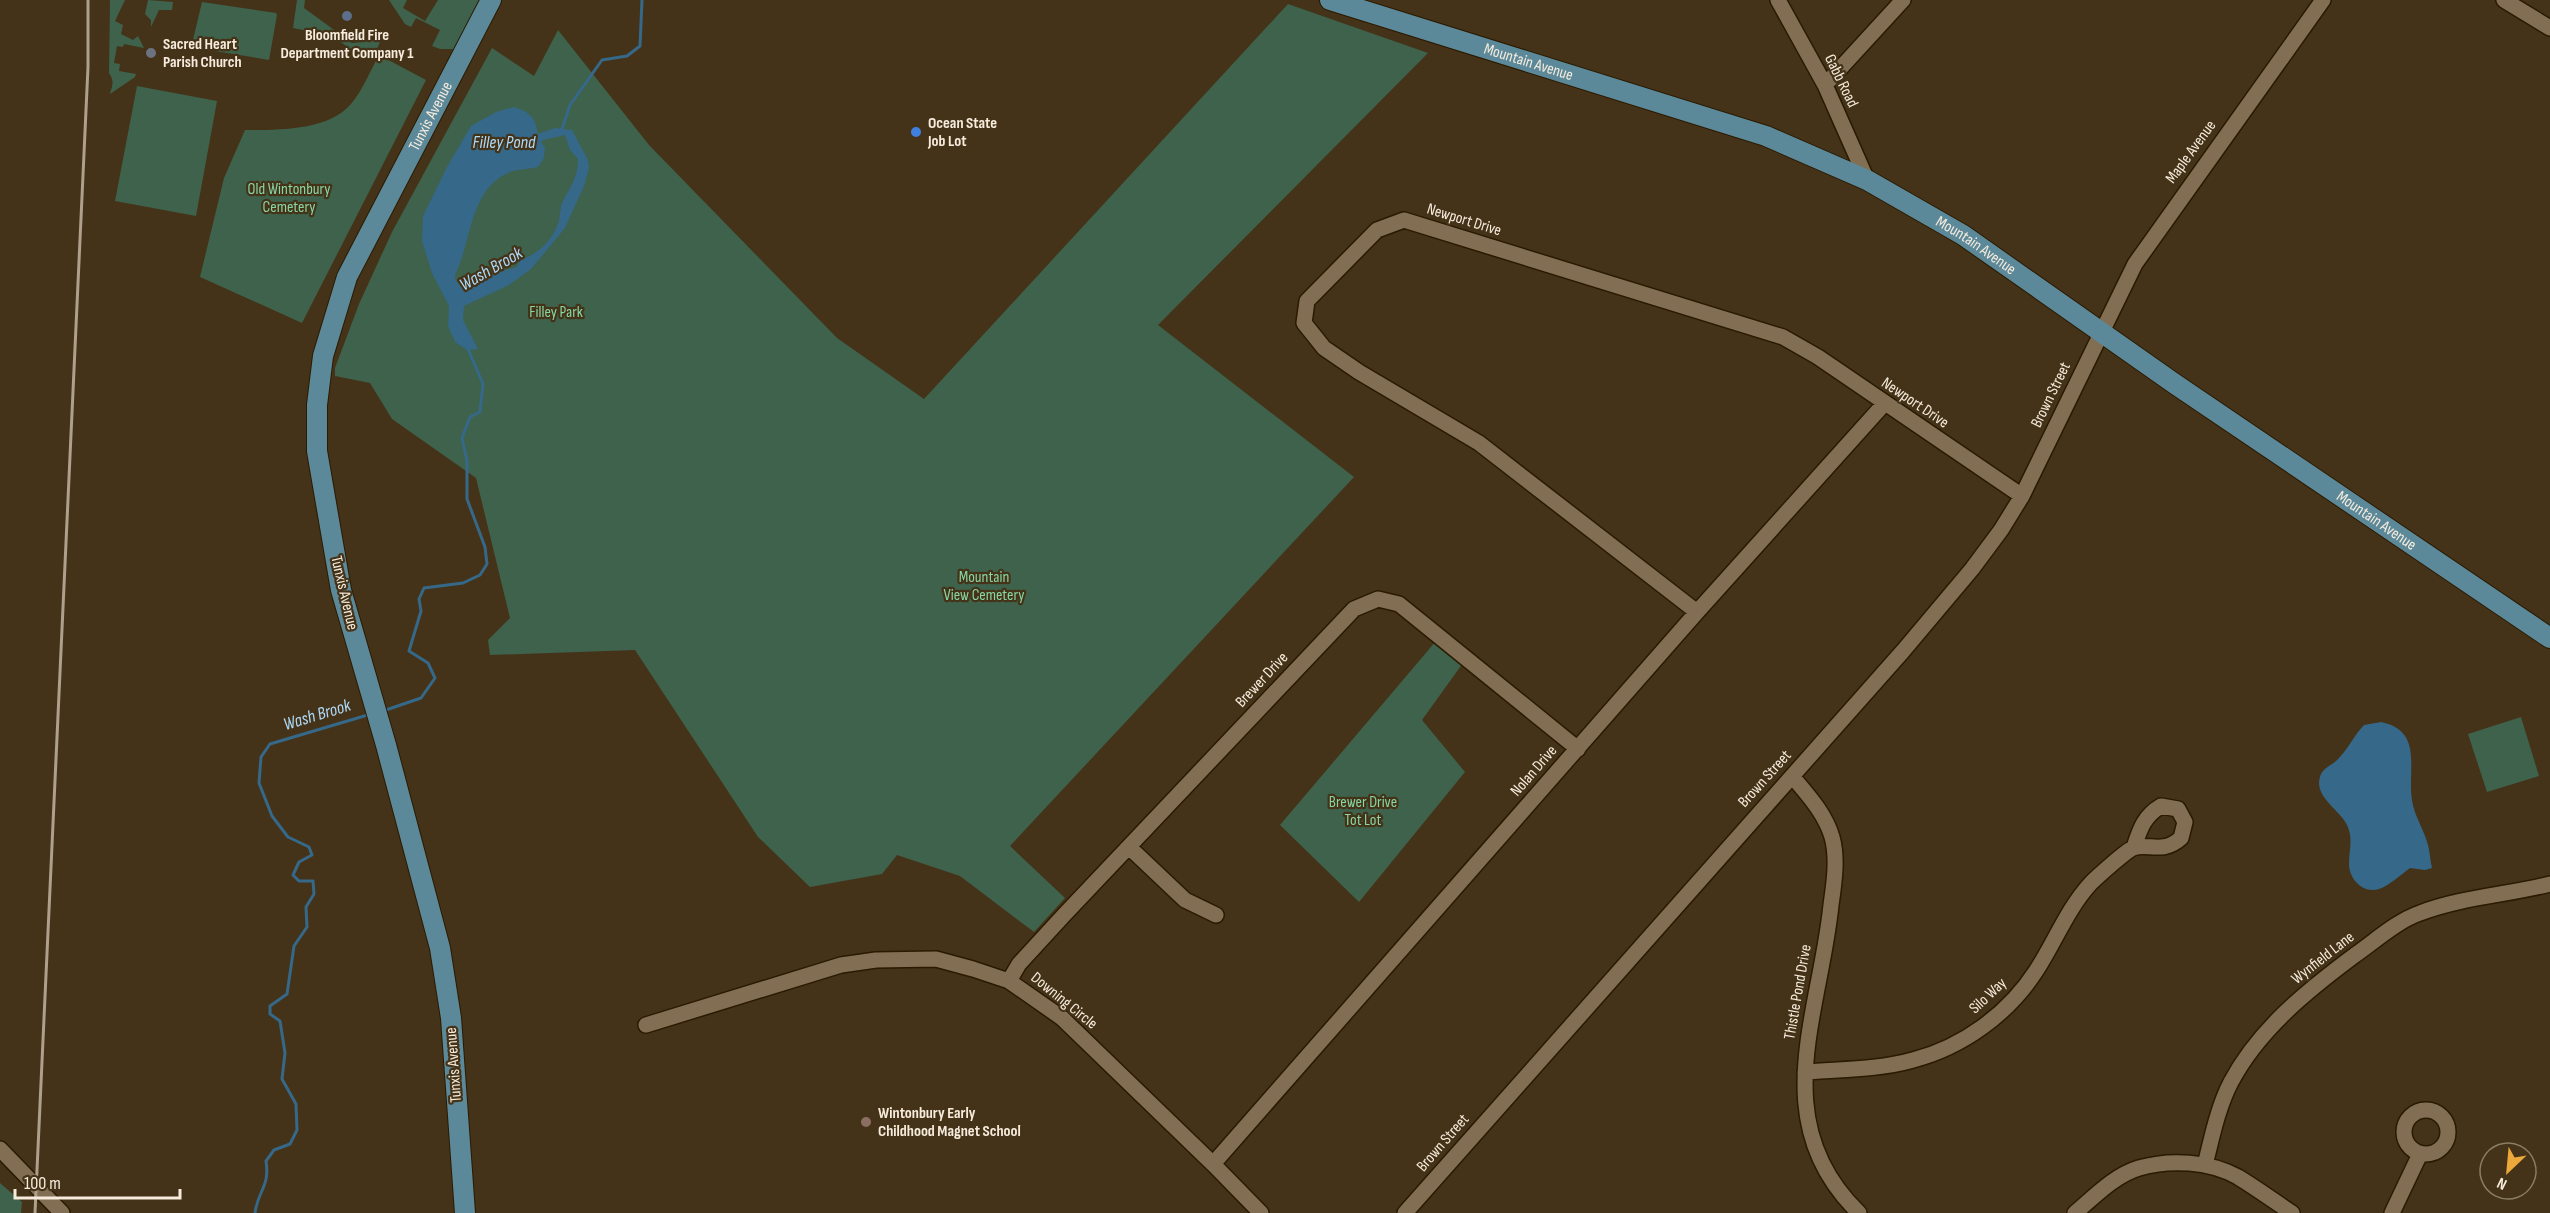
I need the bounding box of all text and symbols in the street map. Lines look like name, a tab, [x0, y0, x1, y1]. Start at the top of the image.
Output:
marker: Bloomfield Fire Department Company 1	[340, 9, 354, 23]
place label: Bloomfield Fire Department Company 1	[280, 26, 414, 63]
place label: Sacred Heart Parish Church	[163, 35, 242, 72]
street label: Mountain Avenue	[1482, 39, 1575, 85]
marker: Sacred Heart Parish Church	[144, 46, 158, 60]
street label: Gabb Road	[1820, 51, 1862, 111]
street label: Tunxis Avenue	[405, 78, 456, 154]
place label: Ocean State Job Lot	[927, 114, 997, 151]
street label: Maple Avenue	[2162, 117, 2220, 187]
marker: Ocean State Job Lot	[909, 125, 923, 139]
water label: Filley Pond	[473, 132, 536, 153]
park label: Old Wintonbury Cemetery	[248, 180, 330, 217]
street label: Newport Drive	[1424, 200, 1504, 240]
street label: Mountain Avenue	[1932, 212, 2020, 279]
water label: Wash Brook	[456, 242, 527, 295]
park label: Filley Park	[529, 303, 583, 322]
street label: Brown Street	[2027, 359, 2075, 431]
street label: Newport Drive	[1878, 374, 1952, 432]
street label: Mountain Avenue	[2333, 487, 2420, 554]
street label: Tunxis Avenue	[326, 554, 362, 632]
park label: Mountain View Cemetery	[944, 568, 1024, 605]
street label: Brewer Drive	[1232, 649, 1292, 711]
water label: Wash Brook	[281, 694, 354, 735]
street label: Nolan Drive	[1507, 742, 1561, 800]
street label: Brown Street	[1734, 746, 1796, 811]
park label: Brewer Drive Tot Lot	[1329, 793, 1397, 830]
street label: Wynfield Lane	[2288, 928, 2358, 988]
street label: Thistle Pond Drive	[1780, 943, 1816, 1041]
street label: Downing Circle	[1027, 968, 1101, 1034]
street label: Silo Way	[1965, 974, 2011, 1018]
street label: Tunxis Avenue	[442, 1027, 466, 1103]
place label: Wintonbury Early Childhood Magnet School	[878, 1104, 1021, 1141]
street label: Brown Street	[1413, 1110, 1473, 1176]
marker: Wintonbury Early Childhood Magnet School	[859, 1115, 873, 1129]
north arrow	[2478, 1141, 2538, 1201]
scale bar	[15, 1162, 180, 1200]
text: 100 m	[24, 1173, 61, 1194]
text: N	[2494, 1173, 2510, 1194]

